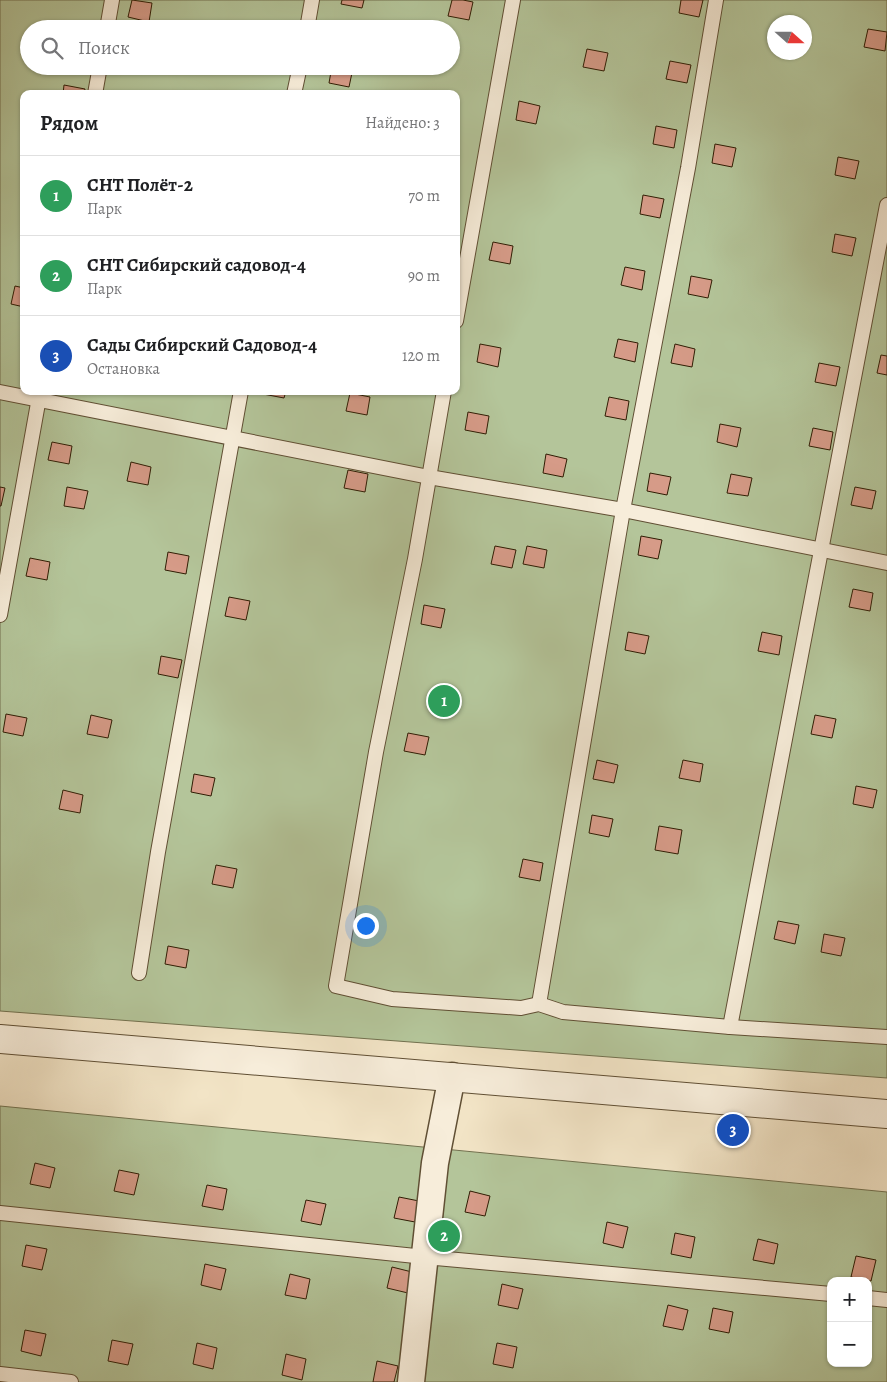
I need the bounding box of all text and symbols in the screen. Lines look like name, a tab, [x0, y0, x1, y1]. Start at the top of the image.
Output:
north arrow	[767, 15, 812, 60]
search box	[20, 20, 460, 75]
icon: search	[38, 34, 66, 62]
text: Поиск	[78, 35, 130, 61]
text: Рядом	[40, 109, 98, 137]
text: Найдено: 3	[365, 112, 440, 134]
text: СНТ Полёт-2	[87, 172, 193, 198]
text: 1	[53, 185, 59, 207]
text: 70 m	[408, 185, 440, 207]
text: Парк	[87, 198, 122, 220]
text: СНТ Сибирский садовод-4	[87, 252, 306, 278]
text: 2	[52, 265, 60, 287]
text: 90 m	[408, 265, 440, 287]
text: Парк	[87, 278, 122, 300]
text: Сады Сибирский Садовод-4	[87, 332, 317, 358]
text: 3	[53, 345, 59, 367]
text: 120 m	[402, 345, 440, 367]
text: Остановка	[87, 358, 160, 380]
pin: 1	[428, 682, 460, 720]
your location	[353, 913, 379, 939]
pin: 3	[717, 1111, 749, 1149]
pin: 2	[428, 1217, 460, 1255]
map controls	[827, 1277, 872, 1367]
button: +	[827, 1277, 872, 1322]
button: −	[827, 1322, 872, 1367]

